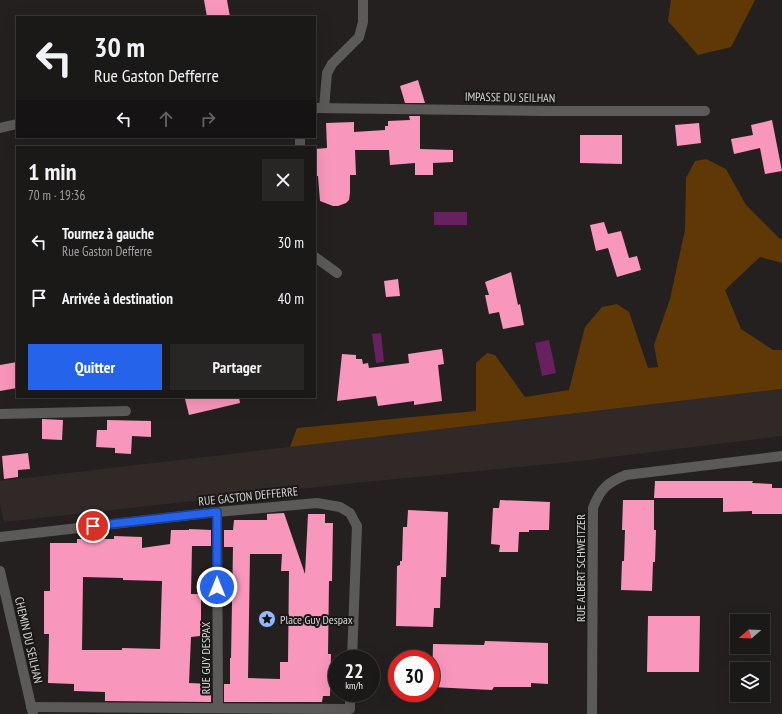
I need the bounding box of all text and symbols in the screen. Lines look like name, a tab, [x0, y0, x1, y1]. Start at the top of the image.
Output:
text: 30 m	[94, 28, 145, 65]
icon: left	[28, 32, 80, 84]
text: Rue Gaston Defferre	[94, 64, 219, 87]
street label: IMPASSE DU SEILHAN	[465, 89, 555, 105]
icon: left	[113, 108, 135, 130]
icon: ahead	[155, 108, 177, 130]
icon: right	[197, 108, 219, 130]
text: 1 min	[28, 156, 76, 187]
button: close	[262, 159, 304, 201]
text: 70 m · 19:36	[28, 187, 85, 204]
text: Tournez à gauche	[62, 224, 154, 243]
icon: left	[28, 231, 50, 253]
text: 30 m	[278, 233, 304, 252]
text: Rue Gaston Defferre	[62, 243, 152, 260]
icon: arrive	[28, 287, 50, 309]
text: Arrivée à destination	[62, 289, 173, 308]
text: 40 m	[278, 289, 304, 308]
button: Quitter	[28, 344, 162, 390]
button: Partager	[170, 344, 304, 390]
street label: RUE GASTON DEFFERRE	[197, 483, 299, 509]
pin	[76, 509, 110, 543]
street label: RUE ALBERT SCHWEITZER	[573, 514, 588, 622]
icon: arrive	[82, 515, 104, 537]
position arrow	[196, 566, 238, 608]
street label: CHEMIN DU SEILHAN	[12, 595, 46, 685]
place icon: Place Guy Despax	[257, 609, 277, 629]
place label: Place Guy Despax	[280, 612, 353, 627]
north arrow	[730, 614, 770, 654]
map controls	[730, 614, 770, 702]
street label: RUE GUY DESPAX	[198, 622, 213, 694]
speed limit sign: 30	[388, 650, 440, 702]
text: 22	[344, 658, 364, 684]
button: layers	[730, 662, 770, 702]
text: km/h	[345, 679, 363, 692]

